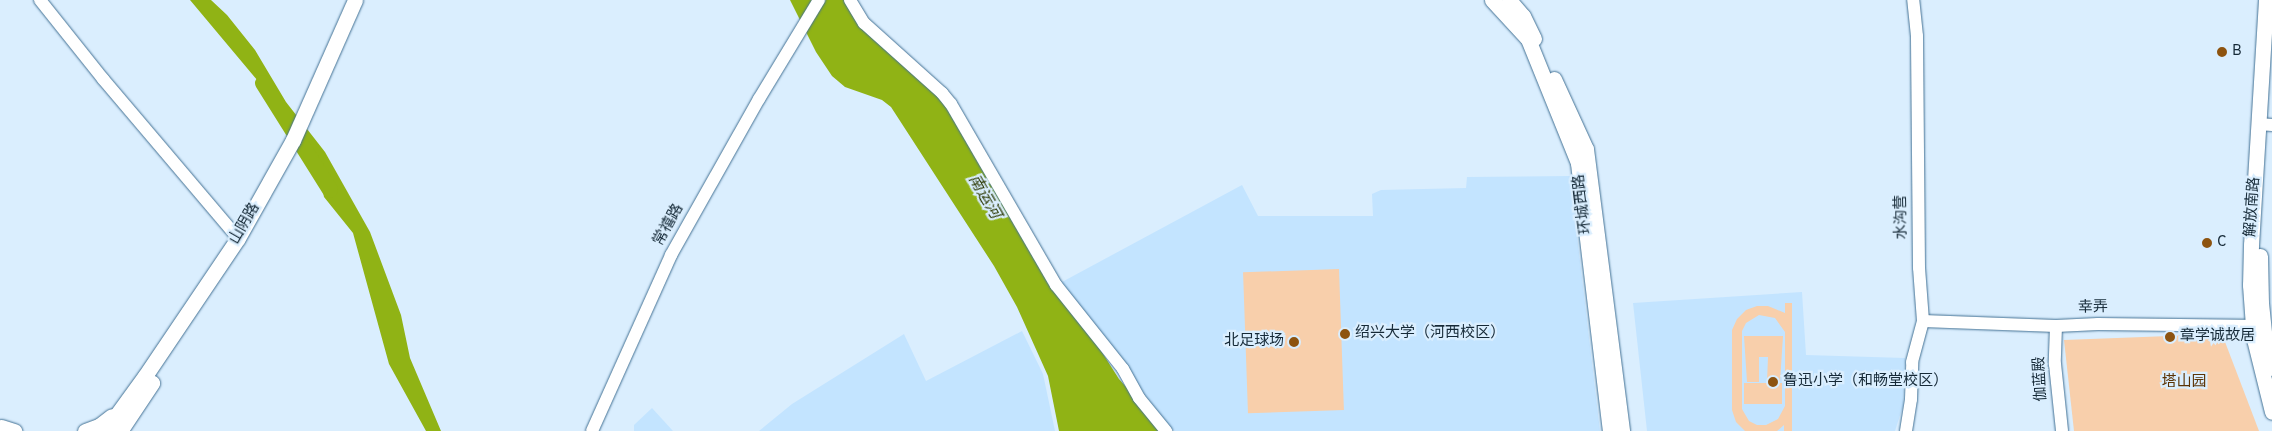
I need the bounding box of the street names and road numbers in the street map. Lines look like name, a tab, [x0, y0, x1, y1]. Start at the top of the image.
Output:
street label: 环城西路	[1570, 173, 1596, 235]
street label: 解放南路	[2242, 176, 2264, 238]
street label: 水沟营	[1893, 194, 1911, 240]
street label: 山阴路	[226, 200, 264, 248]
street label: 常禧路	[650, 201, 688, 249]
street label: 幸弄	[2078, 299, 2108, 317]
street label: 伽蓝殿	[2031, 356, 2051, 402]

